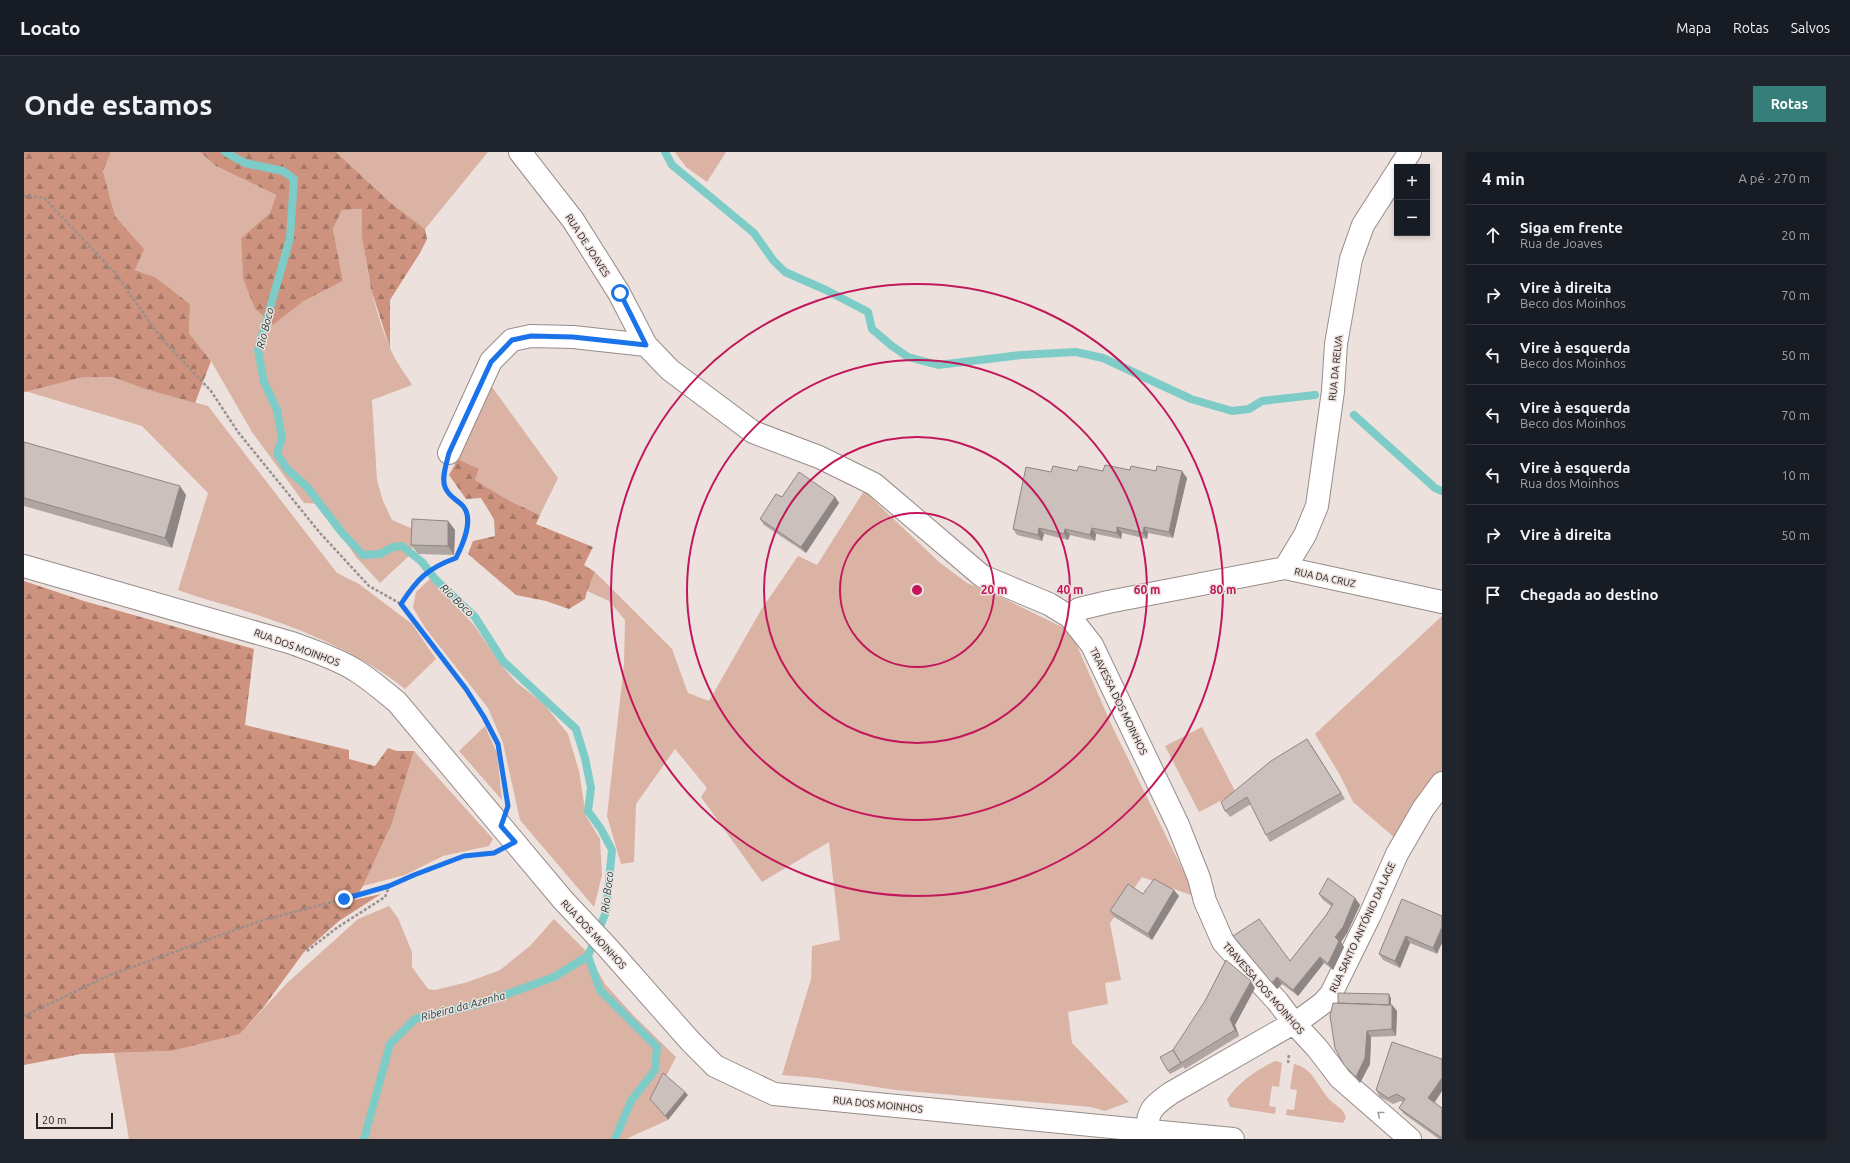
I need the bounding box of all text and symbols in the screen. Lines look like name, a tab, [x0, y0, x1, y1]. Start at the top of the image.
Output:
text: Locato	[20, 17, 81, 39]
text: Mapa	[1676, 20, 1711, 36]
text: Rotas	[1733, 20, 1769, 36]
text: Salvos	[1791, 20, 1830, 36]
button: Rotas	[1753, 86, 1826, 122]
text: Onde estamos	[24, 89, 212, 120]
map controls	[1394, 164, 1430, 236]
button: +	[1394, 164, 1430, 200]
text: 4 min	[1482, 169, 1525, 188]
text: A pé · 270 m	[1738, 171, 1810, 185]
button: −	[1394, 200, 1430, 236]
street label: RUA DE JOAVES	[563, 212, 612, 279]
text: Siga em frente	[1520, 219, 1623, 236]
icon: ahead	[1482, 224, 1504, 246]
text: 20 m	[1781, 228, 1810, 242]
text: Rua de Joaves	[1520, 236, 1603, 250]
text: Vire à direita	[1520, 279, 1612, 296]
route start	[611, 284, 629, 302]
icon: right	[1482, 284, 1504, 306]
text: 70 m	[1781, 288, 1810, 302]
text: Beco dos Moinhos	[1520, 296, 1626, 310]
water label: Rio Boco	[254, 306, 276, 350]
street label: RUA DA RELVA	[1327, 334, 1344, 401]
text: Vire à esquerda	[1520, 339, 1630, 356]
icon: left	[1482, 344, 1504, 366]
text: 50 m	[1781, 348, 1810, 362]
text: Beco dos Moinhos	[1520, 356, 1626, 370]
text: Vire à esquerda	[1520, 399, 1630, 416]
icon: left	[1482, 404, 1504, 426]
text: 70 m	[1781, 408, 1810, 422]
text: Beco dos Moinhos	[1520, 416, 1626, 430]
text: Vire à esquerda	[1520, 459, 1630, 476]
icon: left	[1482, 464, 1504, 486]
text: 10 m	[1781, 468, 1810, 482]
text: Rua dos Moinhos	[1520, 476, 1619, 490]
icon: right	[1482, 524, 1504, 546]
text: Vire à direita	[1520, 526, 1612, 543]
text: 50 m	[1781, 528, 1810, 542]
street label: RUA DA CRUZ	[1293, 566, 1357, 589]
water label: Rio Boco	[438, 581, 476, 619]
centre of rings	[910, 583, 924, 597]
text: 20 m	[981, 583, 1007, 596]
text: 40 m	[1057, 583, 1083, 596]
text: 60 m	[1134, 583, 1160, 596]
text: 80 m	[1210, 583, 1236, 596]
icon: arrive	[1482, 584, 1504, 606]
text: Chegada ao destino	[1520, 586, 1659, 603]
street label: RUA DOS MOINHOS	[253, 627, 341, 668]
street label: TRAVESSA DOS MOINHOS	[1088, 646, 1149, 757]
street label: RUA SANTO ANTÓNIO DA LAGE	[1326, 860, 1398, 994]
water label: Rio Boco	[599, 871, 616, 913]
route end	[335, 890, 353, 908]
street label: RUA DOS MOINHOS	[559, 898, 628, 971]
street label: TRAVESSA DOS MOINHOS	[1221, 940, 1306, 1036]
water label: Ribeira da Azenha	[420, 989, 507, 1023]
street label: RUA DOS MOINHOS	[832, 1094, 923, 1115]
scale bar	[36, 1111, 113, 1130]
one-way arrow	[1378, 1111, 1385, 1118]
text: 20 m	[42, 1114, 66, 1126]

